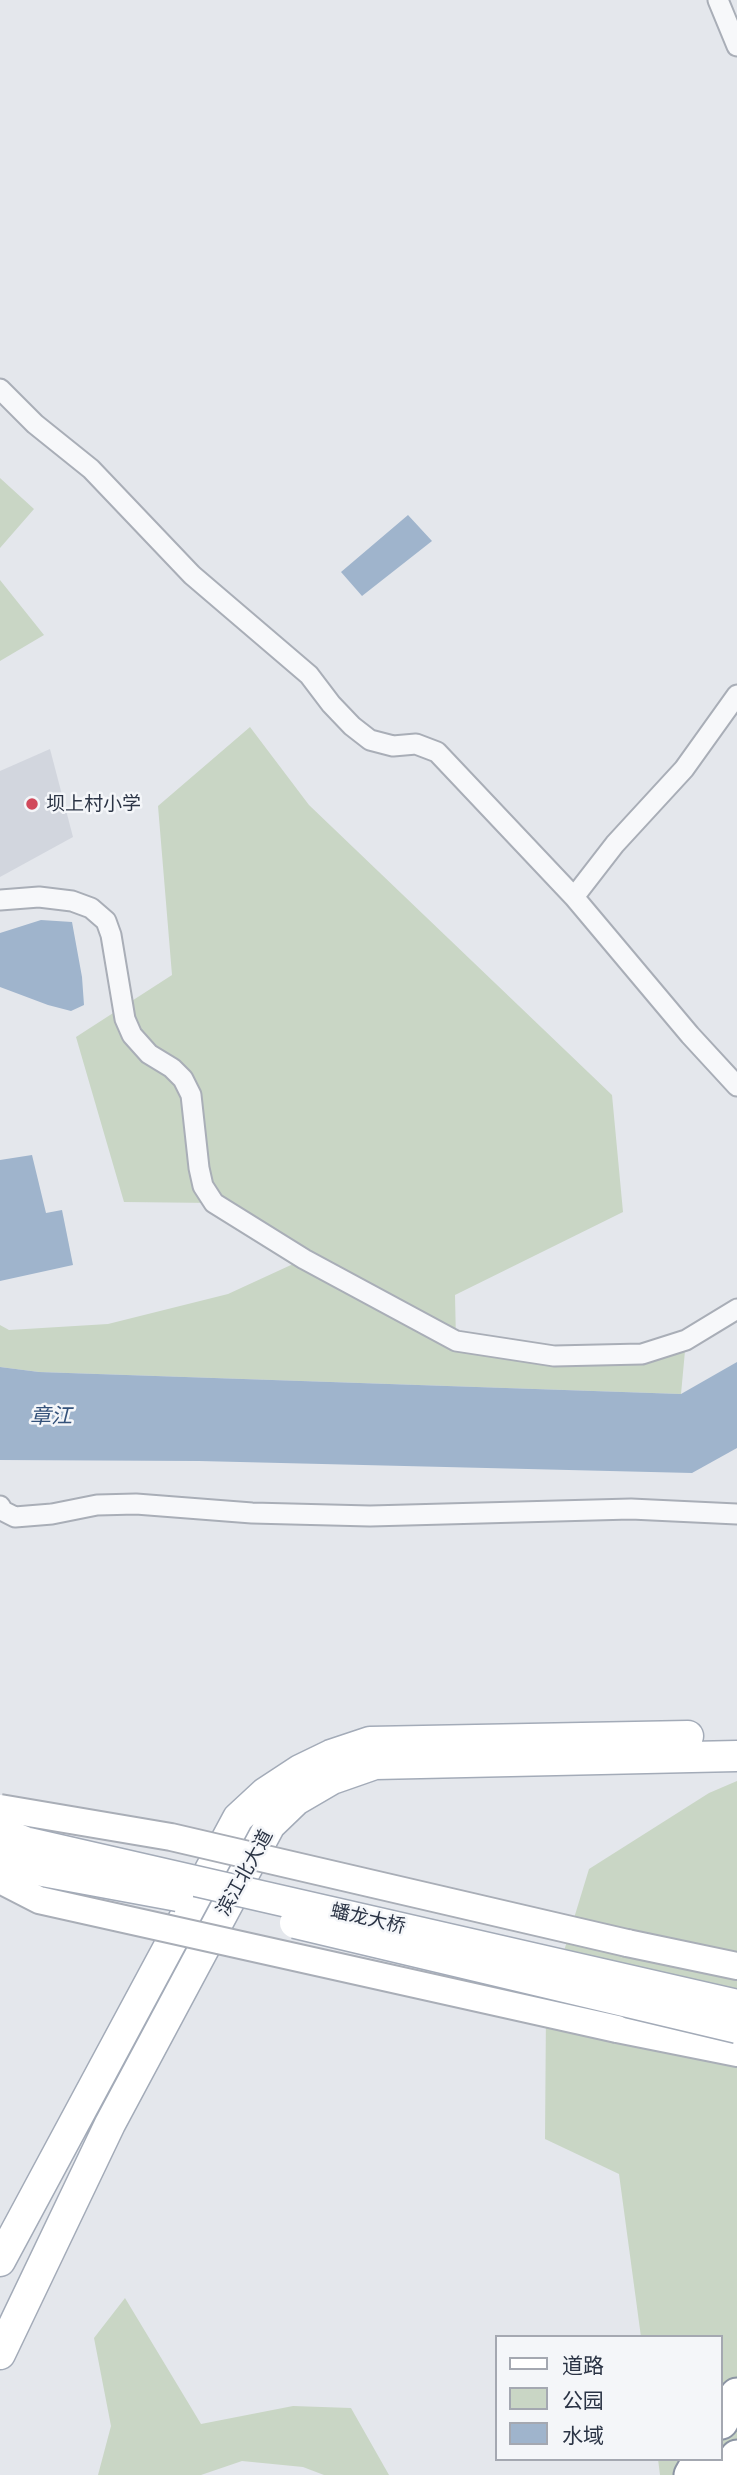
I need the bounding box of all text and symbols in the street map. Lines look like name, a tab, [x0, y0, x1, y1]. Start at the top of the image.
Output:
place label: 坝上村小学	[46, 793, 141, 815]
marker: 坝上村小学	[24, 796, 40, 812]
water label: 章江	[30, 1404, 72, 1430]
street label: 滨江北大道	[212, 1826, 278, 1920]
street label: 蟠龙大桥	[328, 1899, 408, 1939]
legend	[496, 2335, 723, 2461]
text: 道路	[562, 2352, 604, 2378]
text: 公园	[562, 2387, 604, 2413]
text: 水域	[562, 2422, 604, 2448]

